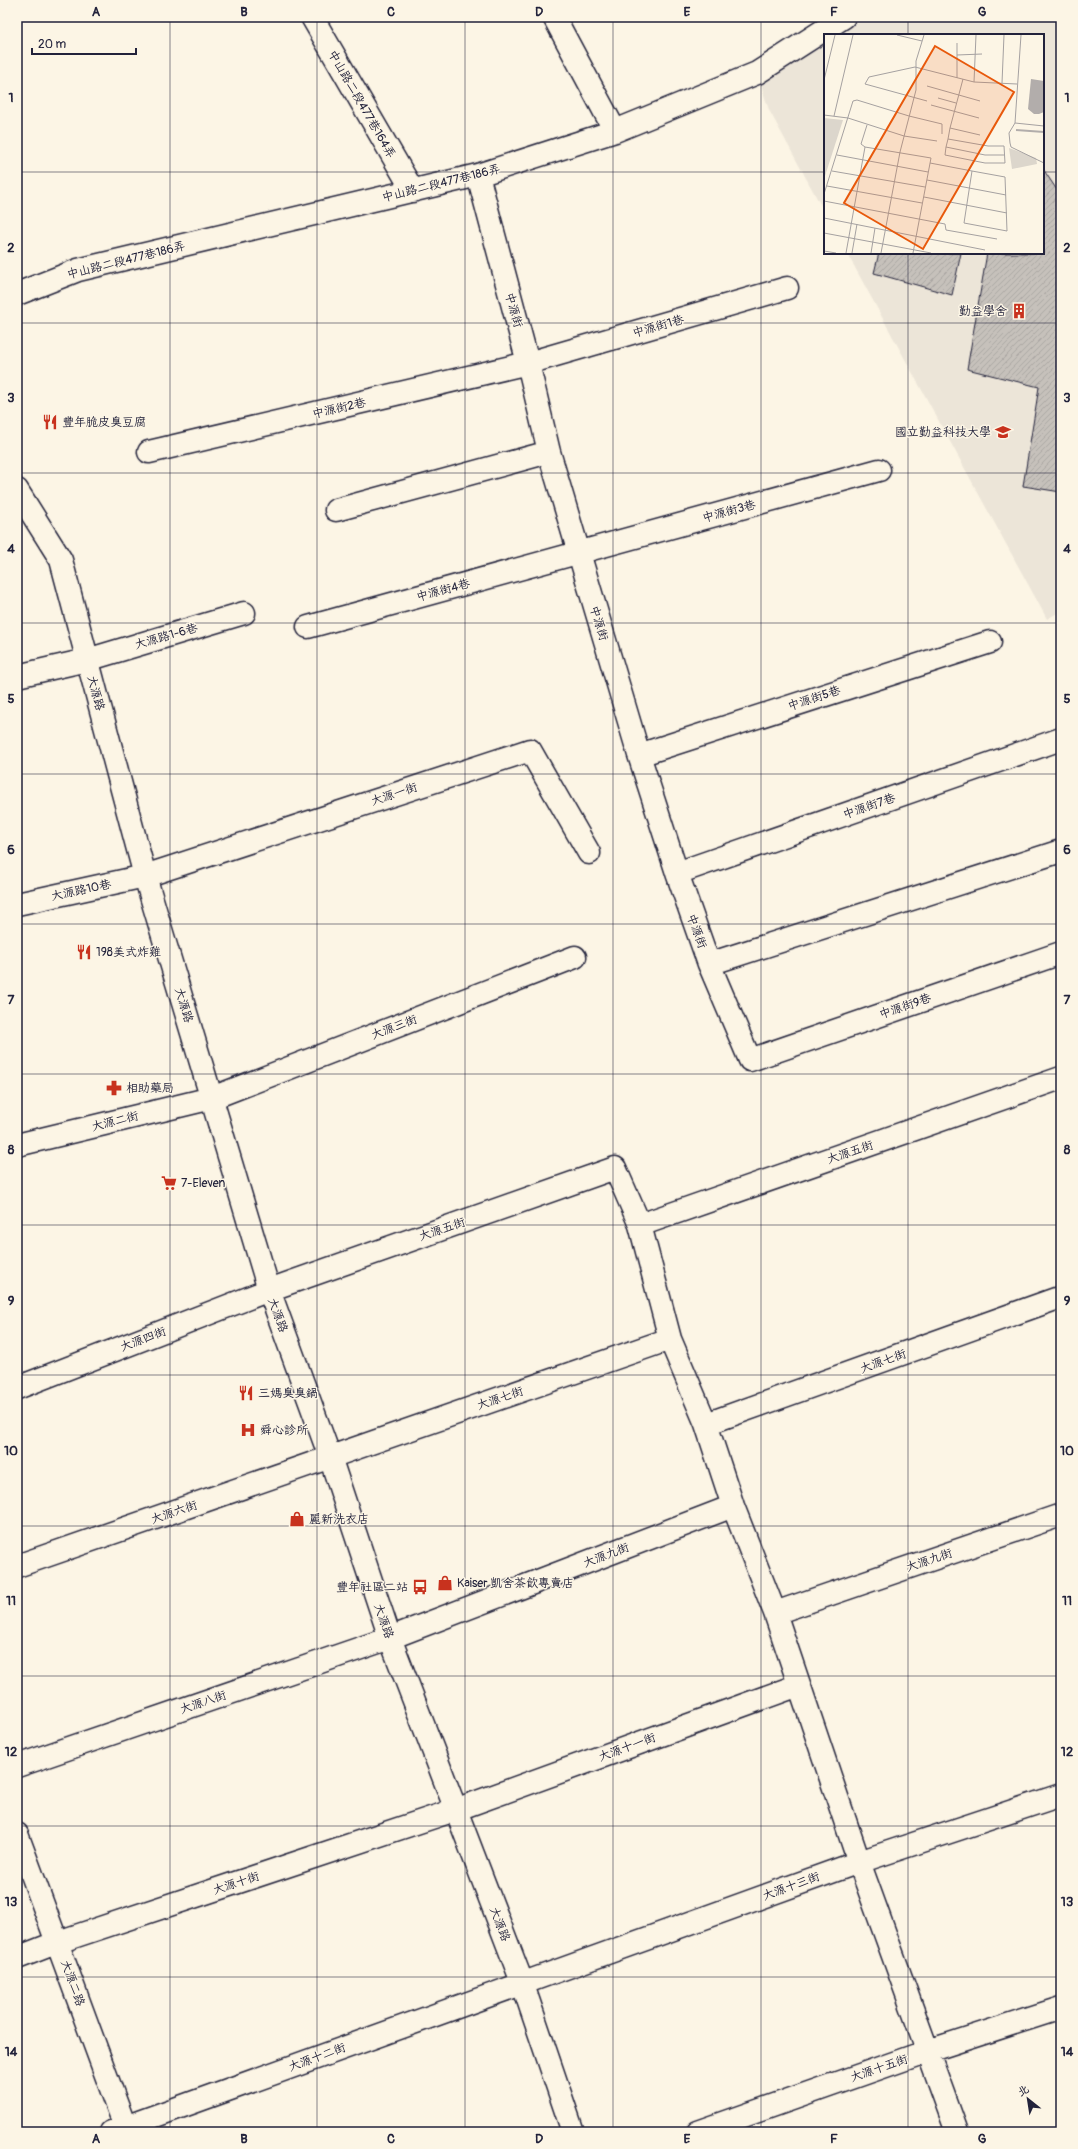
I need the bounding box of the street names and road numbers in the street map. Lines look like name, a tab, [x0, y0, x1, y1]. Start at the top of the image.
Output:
street label: 中山路二段477巷164弄	[324, 48, 399, 161]
street label: 中山路二段477巷186弄	[380, 162, 502, 205]
street label: 中山路二段477巷186弄	[65, 239, 187, 282]
street label: 中源街	[501, 291, 526, 330]
street label: 中源街1巷	[631, 312, 686, 341]
street label: 中源街2巷	[311, 395, 367, 422]
street label: 中源街3巷	[701, 497, 757, 526]
street label: 中源街4巷	[415, 576, 472, 605]
street label: 中源街	[586, 604, 611, 643]
street label: 大源路1-6巷	[133, 620, 199, 653]
street label: 大源路	[84, 674, 107, 712]
street label: 中源街5巷	[786, 683, 842, 714]
street label: 大源一街	[369, 780, 419, 809]
street label: 中源街7巷	[841, 791, 897, 822]
street label: 大源路10巷	[50, 877, 112, 904]
street label: 中源街	[683, 912, 710, 951]
street label: 大源路	[171, 986, 196, 1025]
street label: 中源街9巷	[877, 991, 933, 1022]
street label: 大源三街	[369, 1012, 419, 1043]
street label: 大源二街	[90, 1108, 140, 1135]
street label: 大源五街	[825, 1138, 875, 1167]
street label: 大源五街	[417, 1215, 467, 1244]
street label: 大源路	[264, 1296, 291, 1335]
street label: 大源四街	[118, 1324, 168, 1355]
street label: 大源七街	[858, 1346, 908, 1377]
street label: 大源七街	[475, 1384, 525, 1413]
street label: 大源六街	[149, 1498, 199, 1527]
street label: 大源九街	[581, 1540, 631, 1571]
street label: 大源九街	[904, 1546, 954, 1575]
street label: 大源路	[371, 1602, 396, 1641]
street label: 大源八街	[178, 1688, 228, 1717]
street label: 大源十一街	[596, 1730, 658, 1765]
street label: 大源十街	[211, 1869, 261, 1898]
street label: 大源十三街	[760, 1869, 822, 1904]
street label: 大源路	[486, 1905, 513, 1944]
street label: 大源二路	[57, 1958, 88, 2008]
street label: 大源十二街	[286, 2040, 348, 2075]
street label: 大源十五街	[848, 2052, 910, 2085]

